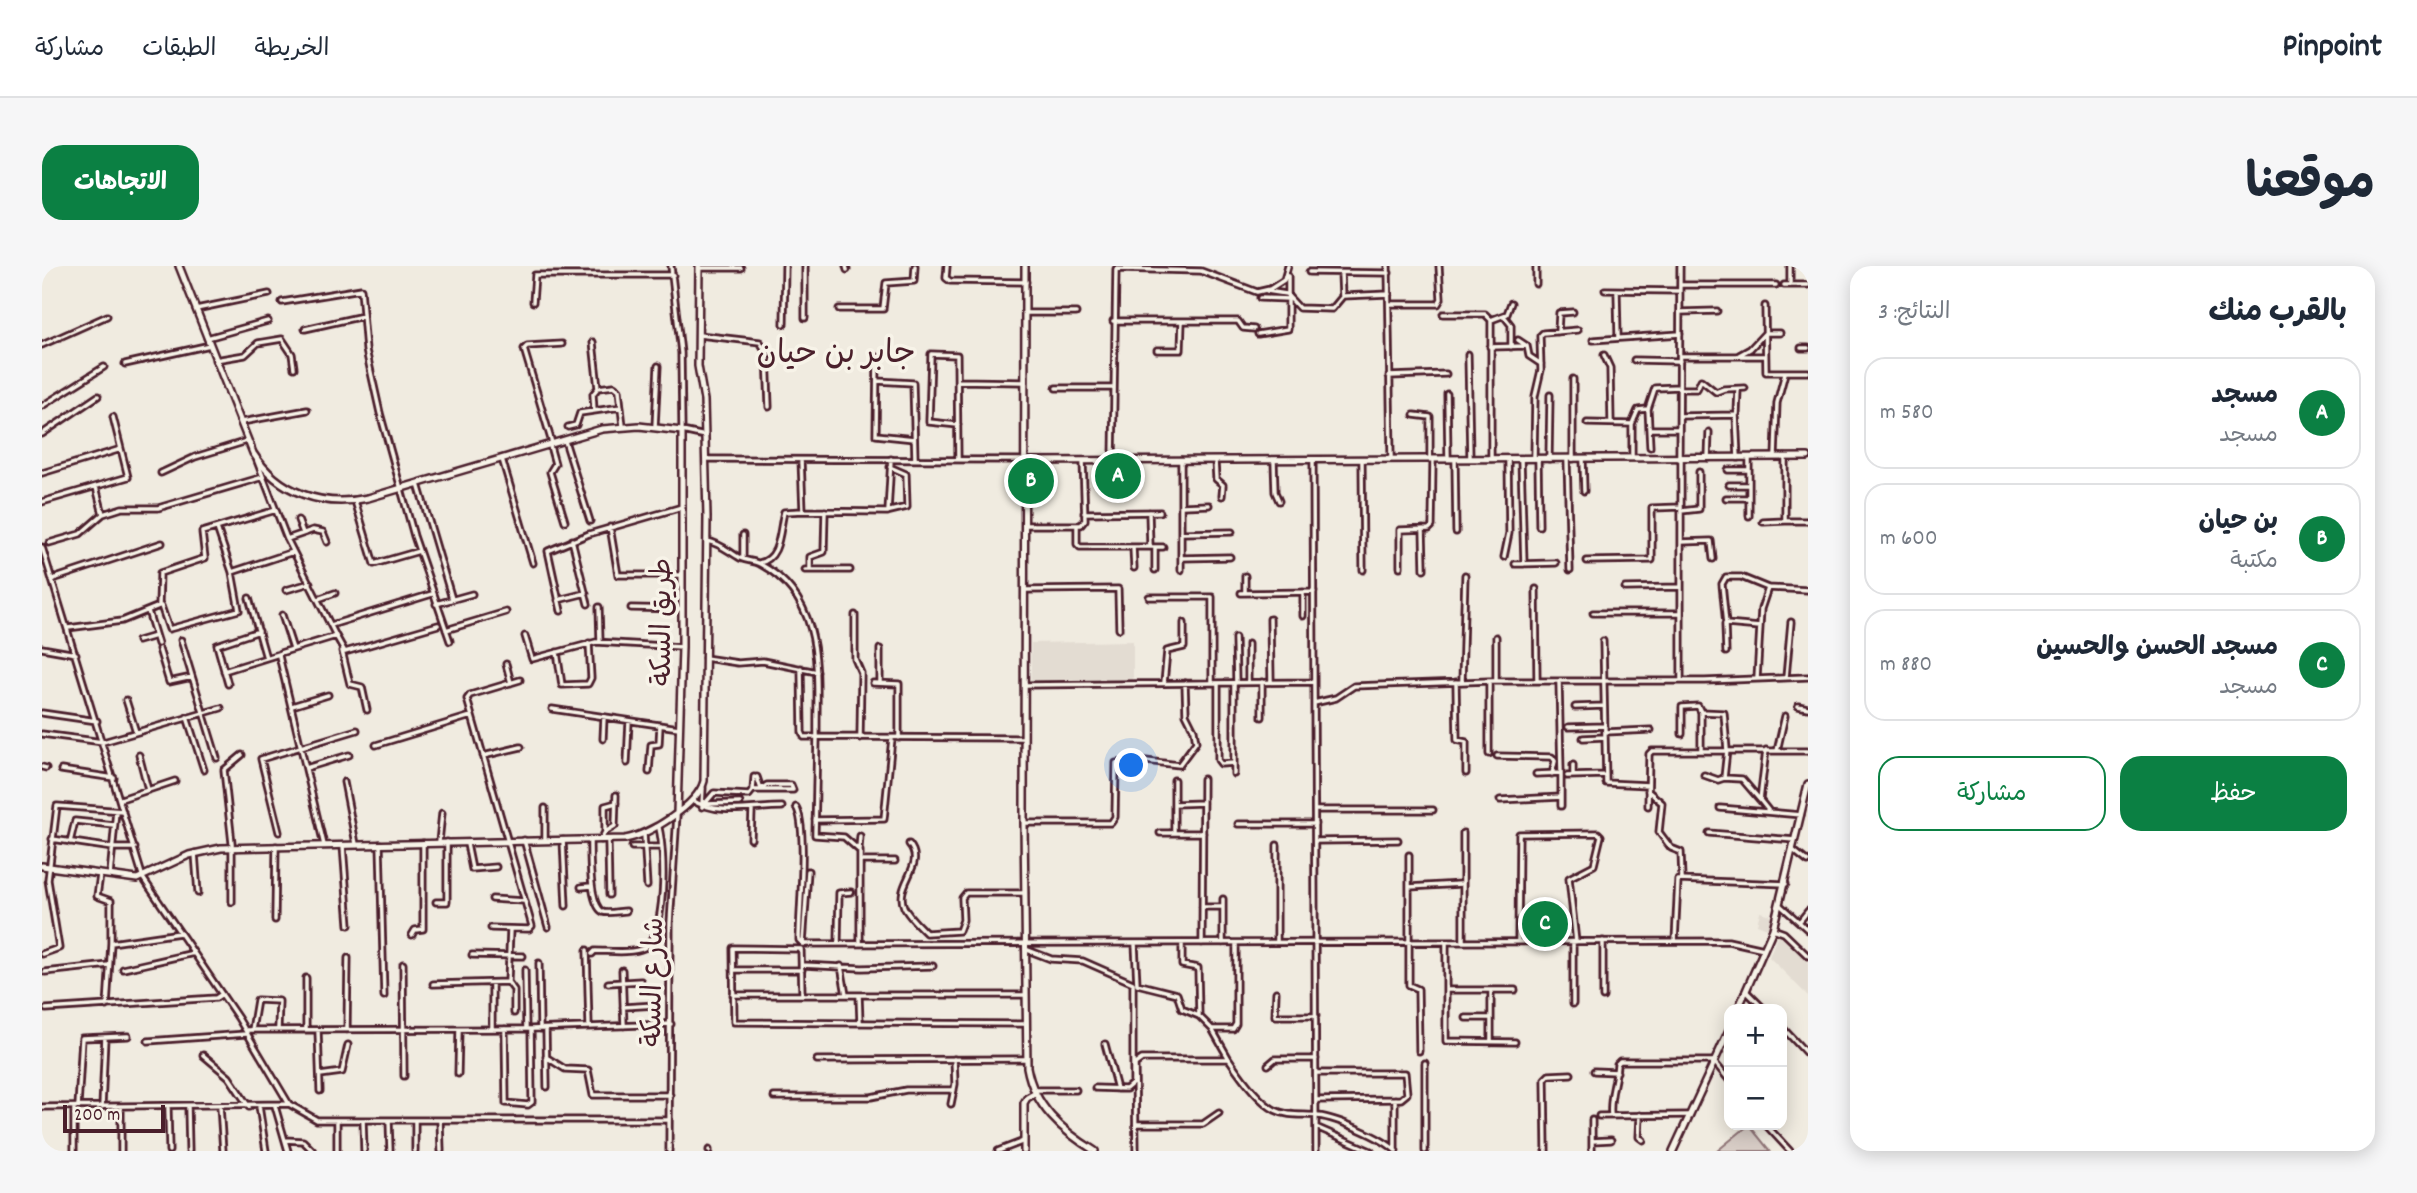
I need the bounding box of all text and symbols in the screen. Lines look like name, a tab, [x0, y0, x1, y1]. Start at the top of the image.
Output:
text: Pinpoint	[2282, 25, 2382, 72]
text: مشاركة	[35, 33, 104, 67]
text: الطبقات	[142, 33, 217, 67]
text: الخريطة	[255, 33, 329, 67]
button: الاتجاهات	[42, 145, 199, 220]
text: موقعنا	[2245, 151, 2375, 221]
text: بالقرب منك	[2209, 293, 2347, 336]
text: النتائج: 3	[1878, 297, 1950, 330]
district label: جابر بن حيان	[756, 333, 916, 379]
text: مسجد	[2211, 378, 2278, 415]
text: 580 m	[1880, 397, 1934, 430]
text: A	[2316, 397, 2328, 430]
text: مسجد	[2219, 420, 2278, 453]
pin: A	[1095, 450, 1141, 502]
pin: B	[1008, 455, 1054, 507]
text: بن حيان	[2198, 504, 2278, 541]
text: 600 m	[1880, 523, 1937, 556]
text: B	[2317, 523, 2327, 556]
text: مكتبة	[2230, 546, 2278, 579]
street label: طريق السكة	[645, 558, 685, 686]
text: مسجد الحسن والحسين	[2036, 630, 2278, 667]
text: 880 m	[1880, 649, 1932, 682]
text: C	[2316, 649, 2328, 682]
text: مسجد	[2219, 672, 2278, 705]
your location	[1114, 748, 1148, 782]
button: مشاركة	[1878, 756, 2106, 831]
button: حفظ	[2120, 756, 2347, 831]
pin: C	[1522, 898, 1568, 950]
street label: شارع السكة	[635, 917, 677, 1047]
map controls	[1724, 1004, 1787, 1130]
button: +	[1724, 1004, 1787, 1067]
button: −	[1724, 1067, 1787, 1130]
scale bar	[63, 1102, 164, 1134]
text: 200 m	[74, 1103, 120, 1130]

